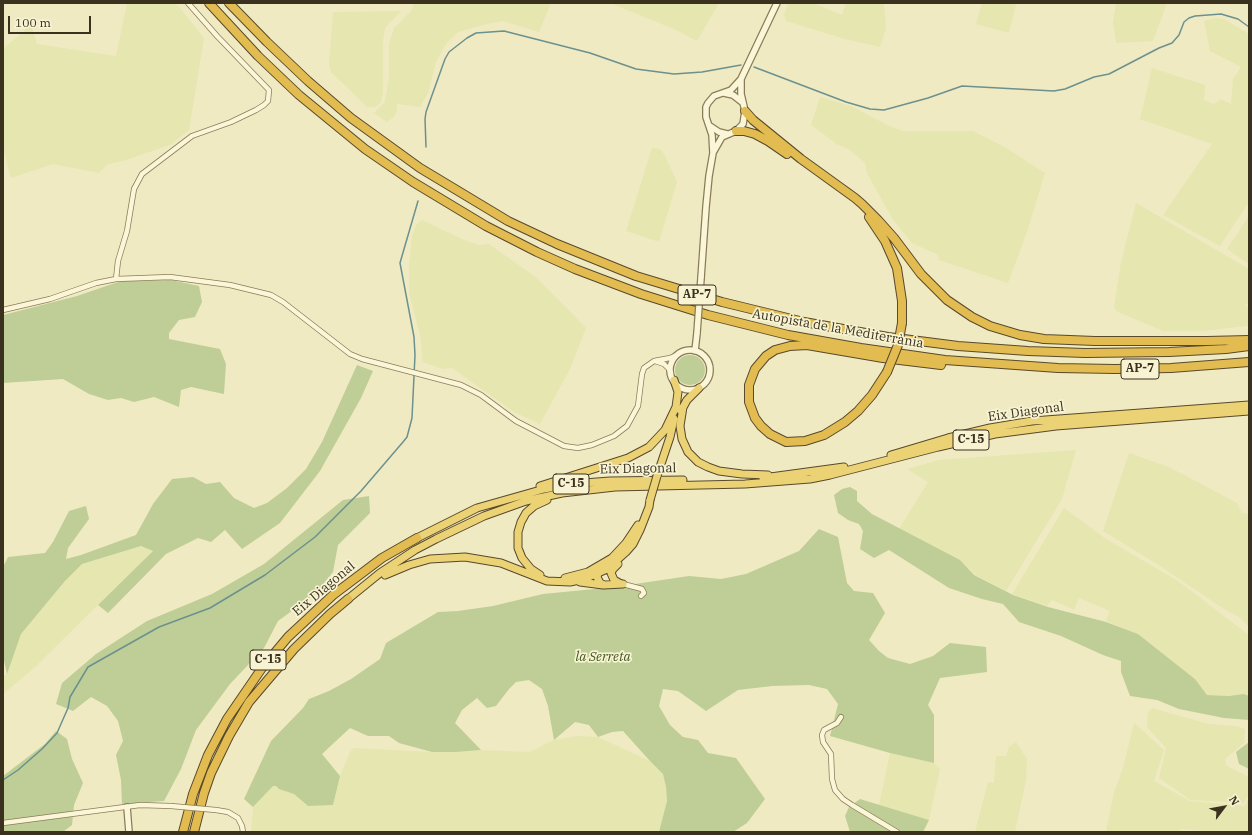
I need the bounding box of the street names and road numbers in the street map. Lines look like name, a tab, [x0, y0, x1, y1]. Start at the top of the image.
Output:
road number: AP-7	[678, 285, 716, 305]
street label: Autopista de la Mediterrània	[751, 306, 925, 352]
road number: AP-7	[1121, 359, 1159, 379]
street label: Eix Diagonal	[987, 399, 1065, 425]
road number: C-15	[953, 430, 989, 450]
street label: Eix Diagonal	[600, 461, 676, 477]
road number: C-15	[553, 474, 589, 494]
street label: Eix Diagonal	[290, 558, 358, 620]
road number: C-15	[250, 650, 286, 670]

